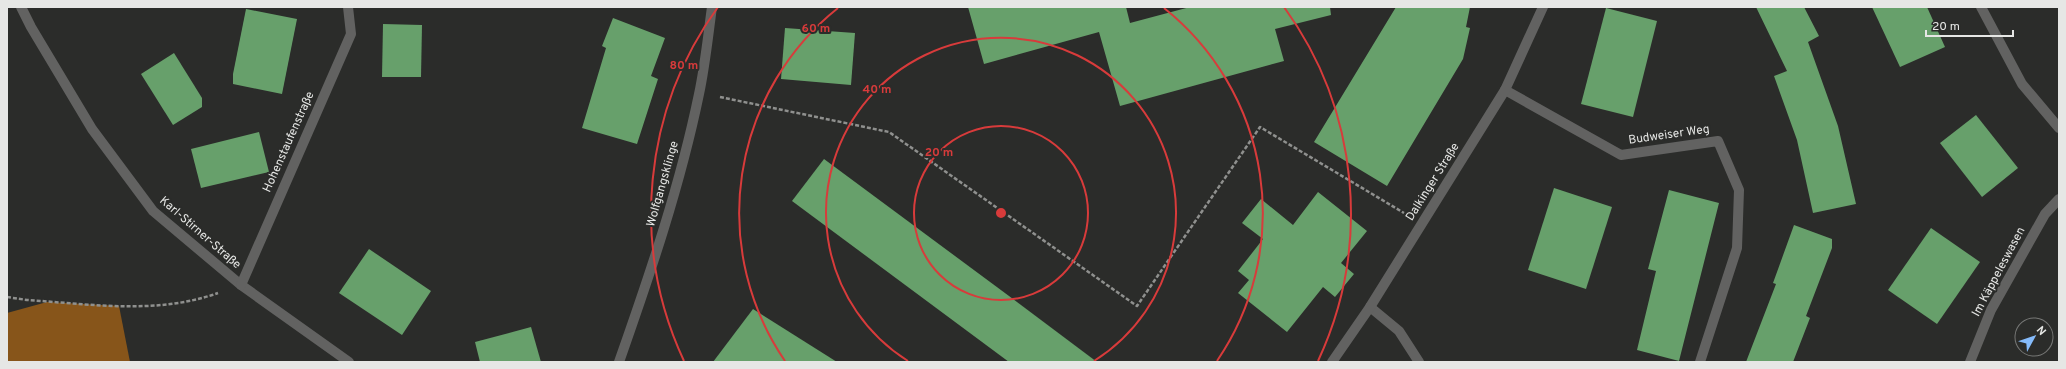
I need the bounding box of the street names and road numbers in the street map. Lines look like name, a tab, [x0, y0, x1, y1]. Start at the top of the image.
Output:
street label: Hohenstaufenstraße	[260, 89, 318, 195]
street label: Budweiser Weg	[1627, 121, 1711, 149]
street label: Wolfgangsklinge	[643, 139, 683, 229]
street label: Dalkinger Straße	[1403, 140, 1463, 224]
street label: Karl-Stirner-Straße	[156, 193, 244, 273]
street label: Im Käppeleswasen	[1969, 224, 2029, 320]

